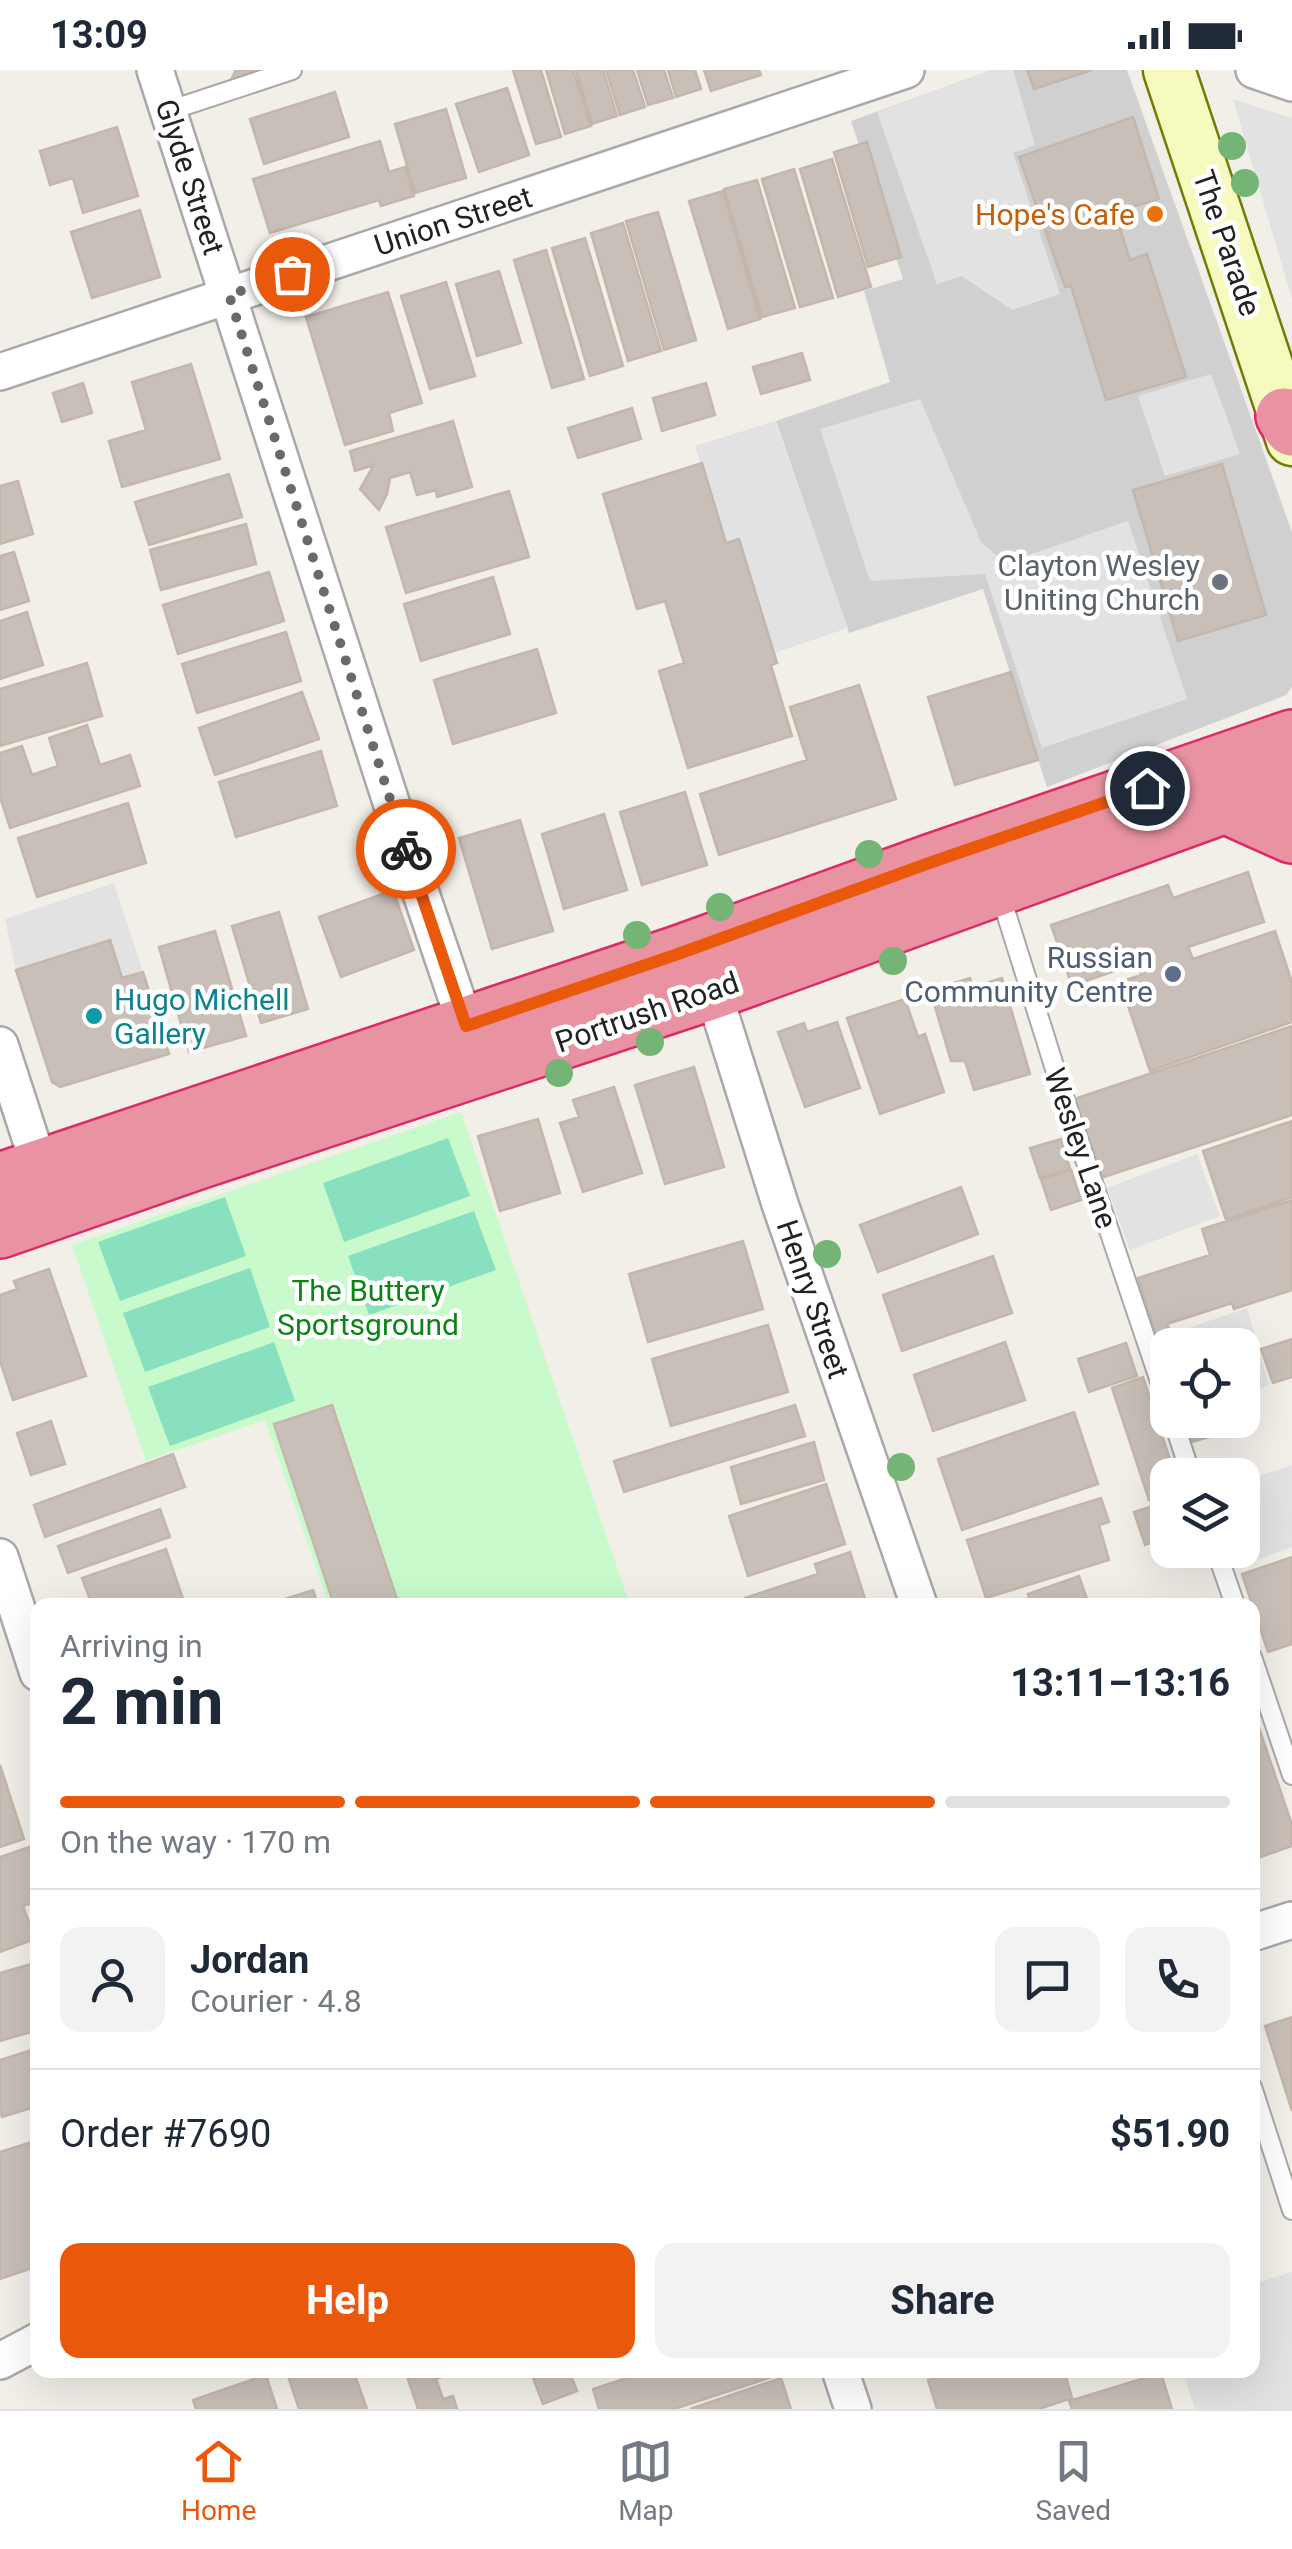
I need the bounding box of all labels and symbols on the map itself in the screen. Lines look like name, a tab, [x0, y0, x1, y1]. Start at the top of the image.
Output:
street label: Glyde Street	[148, 95, 232, 259]
street label: The Parade	[1186, 166, 1268, 320]
street label: Union Street	[370, 179, 536, 263]
place label: Hope's Cafe	[975, 197, 1135, 232]
marker: Hope's Cafe	[1144, 203, 1166, 225]
pin	[250, 232, 335, 317]
place label: Clayton Wesley Uniting Church	[997, 548, 1200, 617]
marker: Clayton Wesley Uniting Church	[1209, 571, 1231, 593]
pin	[1105, 746, 1190, 831]
courier	[356, 799, 456, 899]
place label: Russian Community Centre	[904, 940, 1153, 1009]
marker: Russian Community Centre	[1162, 963, 1184, 985]
street label: Portrush Road	[551, 964, 743, 1060]
place label: Hugo Michell Gallery	[114, 982, 290, 1051]
marker: Hugo Michell Gallery	[83, 1005, 105, 1027]
street label: Wesley Lane	[1037, 1063, 1125, 1233]
street label: Henry Street	[770, 1215, 856, 1383]
park label: The Buttery Sportsground	[277, 1273, 459, 1342]

